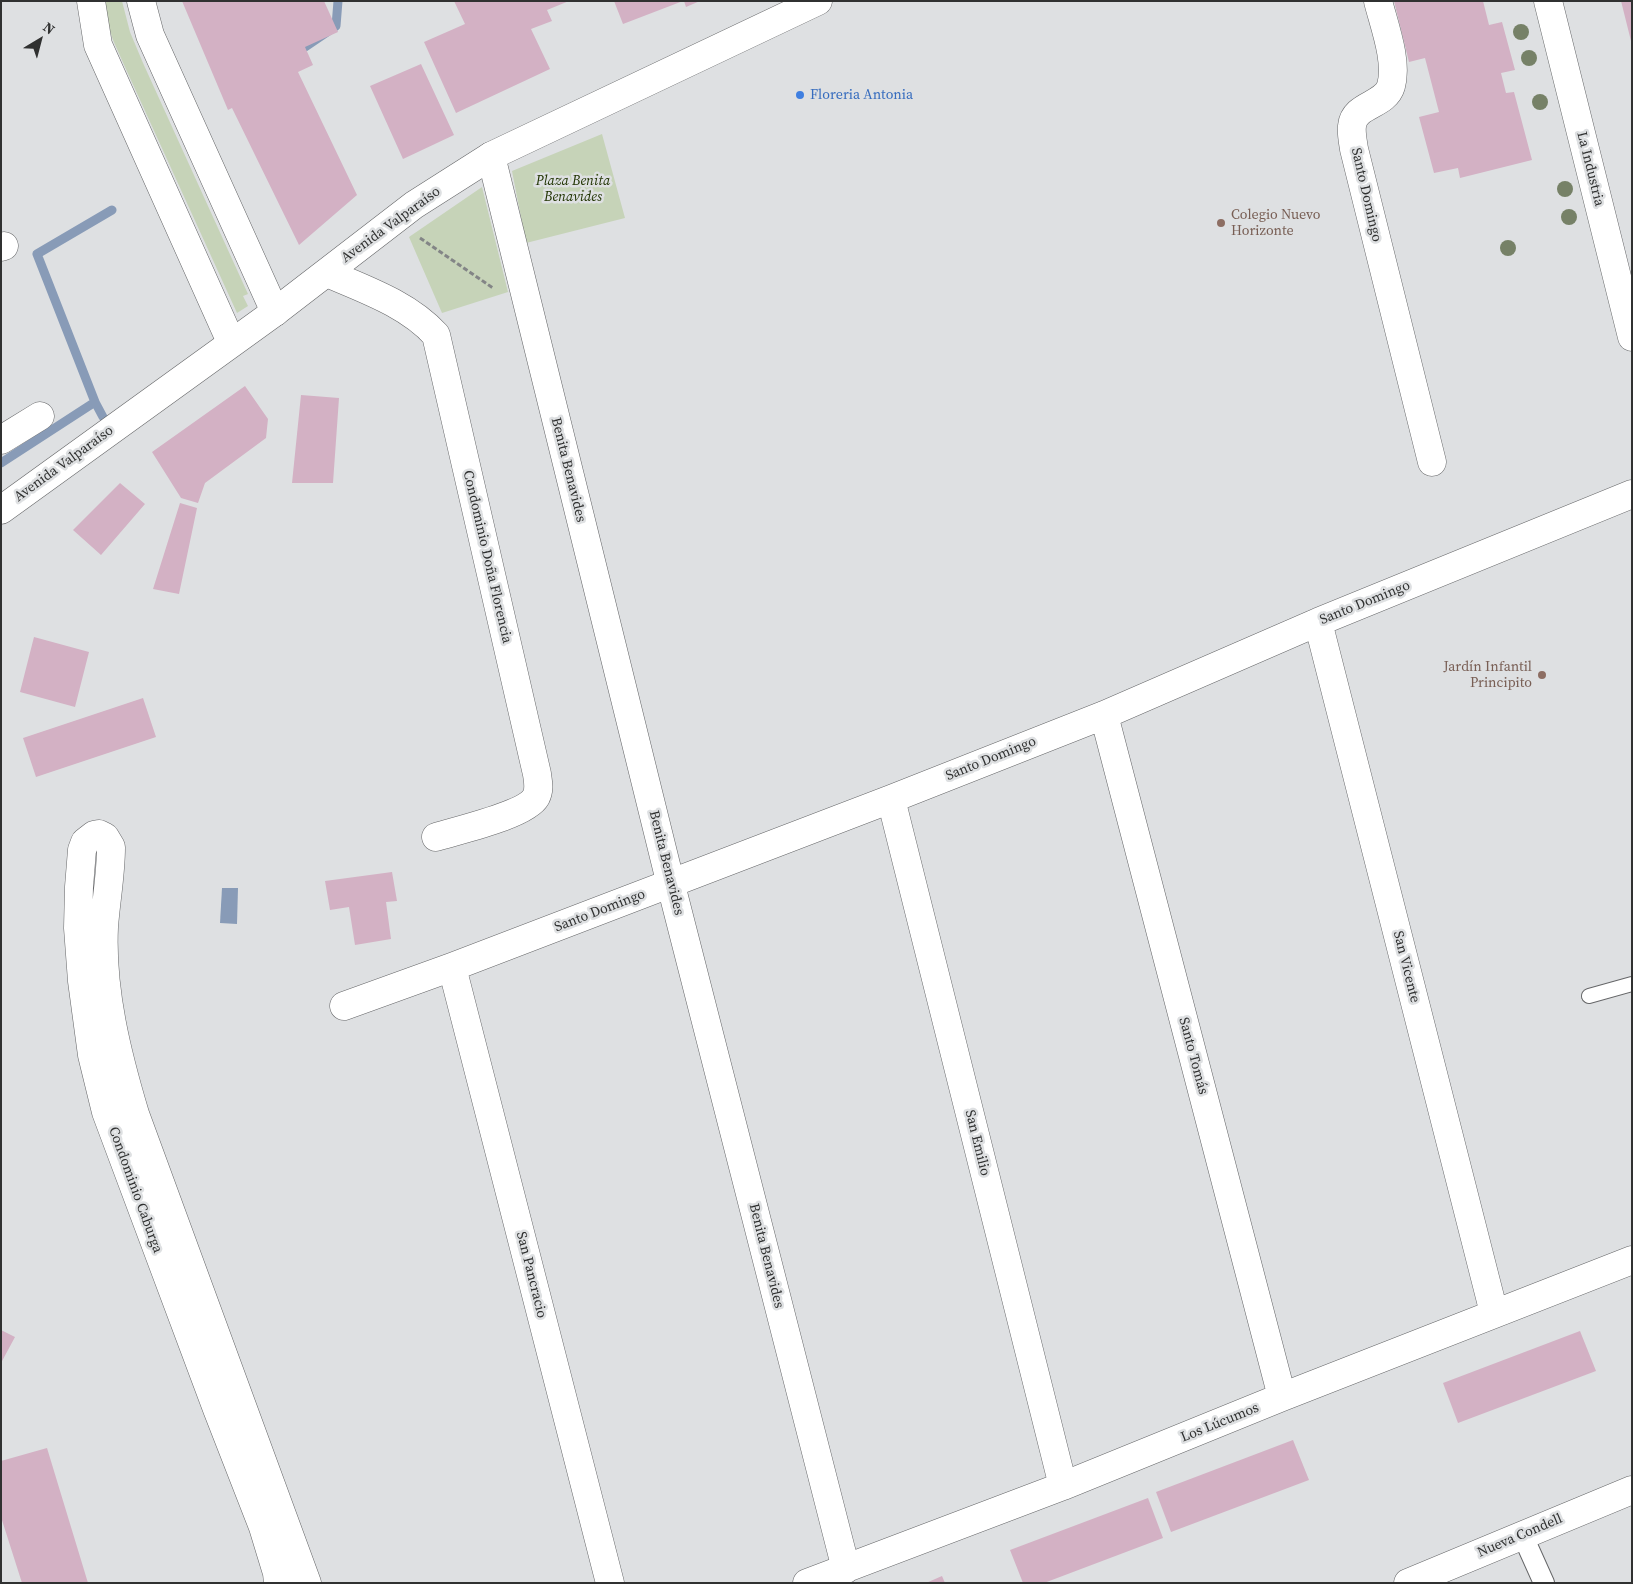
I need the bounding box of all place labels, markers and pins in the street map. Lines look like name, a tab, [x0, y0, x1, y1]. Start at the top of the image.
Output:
place label: Floreria Antonia	[810, 87, 913, 103]
marker: Floreria Antonia	[794, 89, 806, 101]
place label: Colegio Nuevo Horizonte	[1231, 207, 1321, 240]
marker: Colegio Nuevo Horizonte	[1215, 217, 1227, 229]
place label: Jardín Infantil Principito	[1443, 659, 1532, 692]
marker: Jardín Infantil Principito	[1536, 669, 1548, 681]

